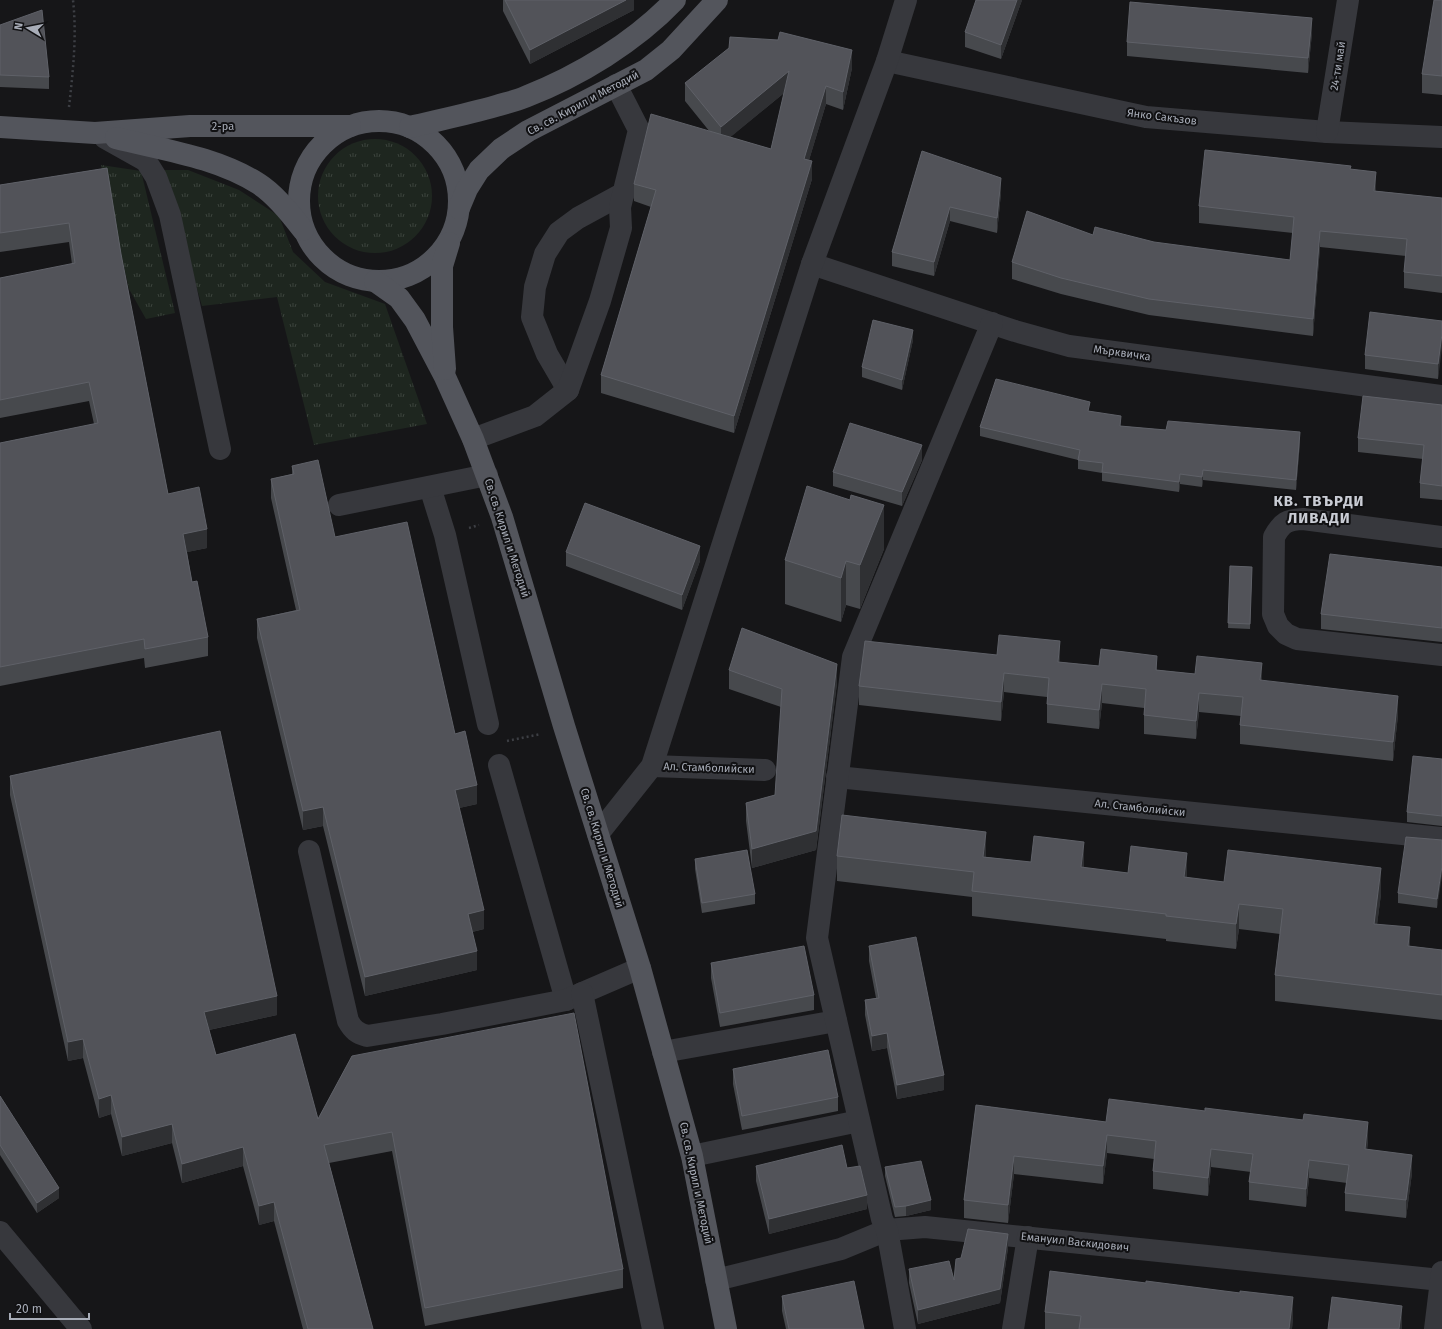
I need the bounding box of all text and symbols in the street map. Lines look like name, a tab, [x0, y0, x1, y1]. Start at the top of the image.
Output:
north arrow	[8, 8, 48, 48]
text: N	[12, 22, 26, 31]
street label: 24-ти май	[1328, 40, 1348, 92]
street label: Св. св. Кирил и Методий	[525, 68, 641, 138]
street label: Янко Сакъзов	[1126, 106, 1198, 128]
street label: 2-ра	[212, 120, 234, 133]
street label: Мърквичка	[1093, 343, 1151, 363]
street label: Св. св. Кирил и Методий	[482, 477, 532, 599]
district label: КВ. ТВЪРДИ ЛИВАДИ	[1273, 492, 1365, 527]
street label: Ал. Стамболийски	[663, 760, 755, 776]
street label: Св. св. Кирил и Методий	[578, 787, 626, 909]
street label: Ал. Стамболийски	[1094, 797, 1186, 819]
street label: Св. св. Кирил и Методий	[677, 1121, 715, 1245]
street label: Емануил Васкидович	[1020, 1230, 1130, 1254]
scale bar	[10, 1295, 89, 1321]
text: 20 m	[16, 1302, 42, 1316]

